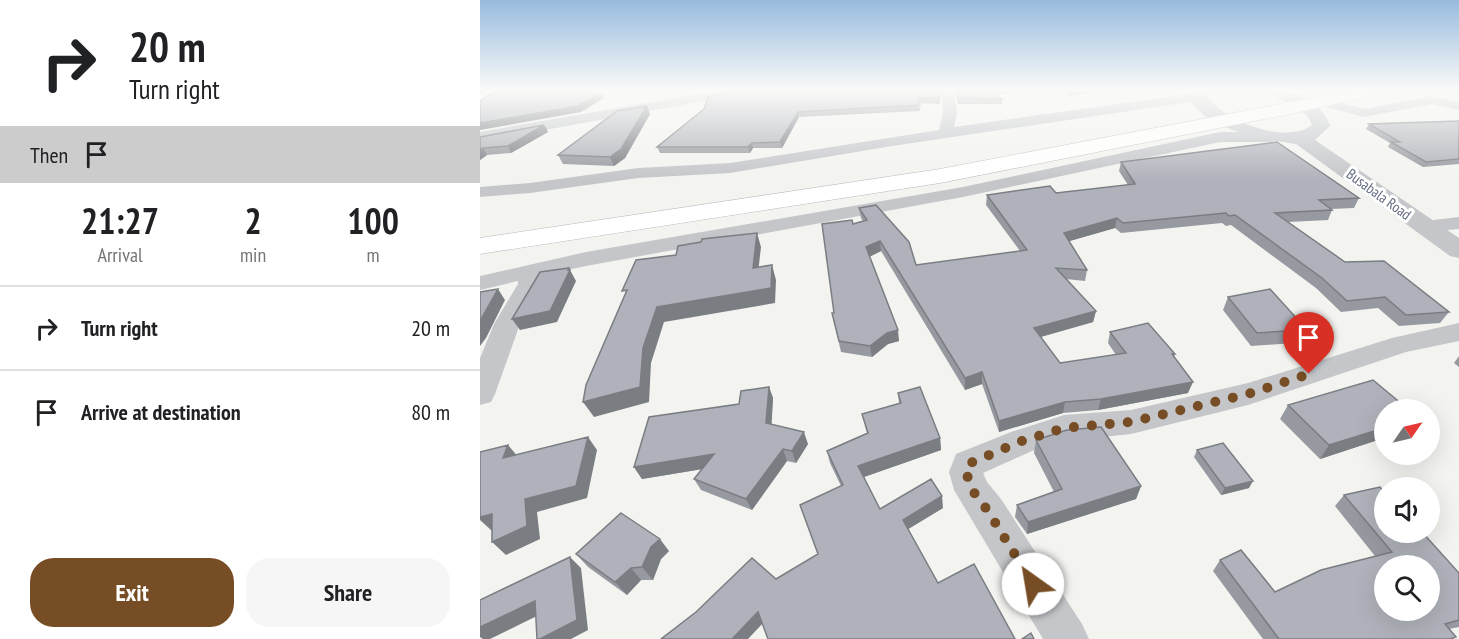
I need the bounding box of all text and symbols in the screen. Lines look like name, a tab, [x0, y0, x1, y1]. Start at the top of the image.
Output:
text: 20 m	[129, 19, 206, 74]
icon: right	[30, 24, 108, 102]
text: Turn right	[129, 72, 220, 106]
icon: arrive	[80, 138, 113, 171]
text: Then	[30, 141, 68, 169]
street label: Busabala Road	[1343, 164, 1415, 224]
text: 21:27	[81, 197, 159, 244]
text: 2	[244, 197, 262, 244]
text: 100	[347, 197, 399, 244]
text: Arrival	[97, 242, 143, 268]
text: min	[240, 242, 266, 268]
text: m	[367, 242, 380, 268]
icon: right	[30, 312, 63, 345]
pin	[1283, 312, 1334, 374]
text: Turn right	[81, 314, 158, 342]
text: 20 m	[411, 314, 450, 342]
icon: arrive	[1292, 321, 1325, 354]
icon: arrive	[30, 396, 63, 429]
text: Arrive at destination	[81, 398, 241, 426]
text: 80 m	[411, 398, 450, 426]
north arrow	[1374, 399, 1440, 465]
map controls	[1374, 399, 1440, 621]
button: sound	[1374, 477, 1440, 543]
position arrow	[1001, 552, 1065, 616]
button: search	[1374, 555, 1440, 621]
button: Exit	[30, 558, 234, 627]
button: Share	[246, 558, 450, 627]

